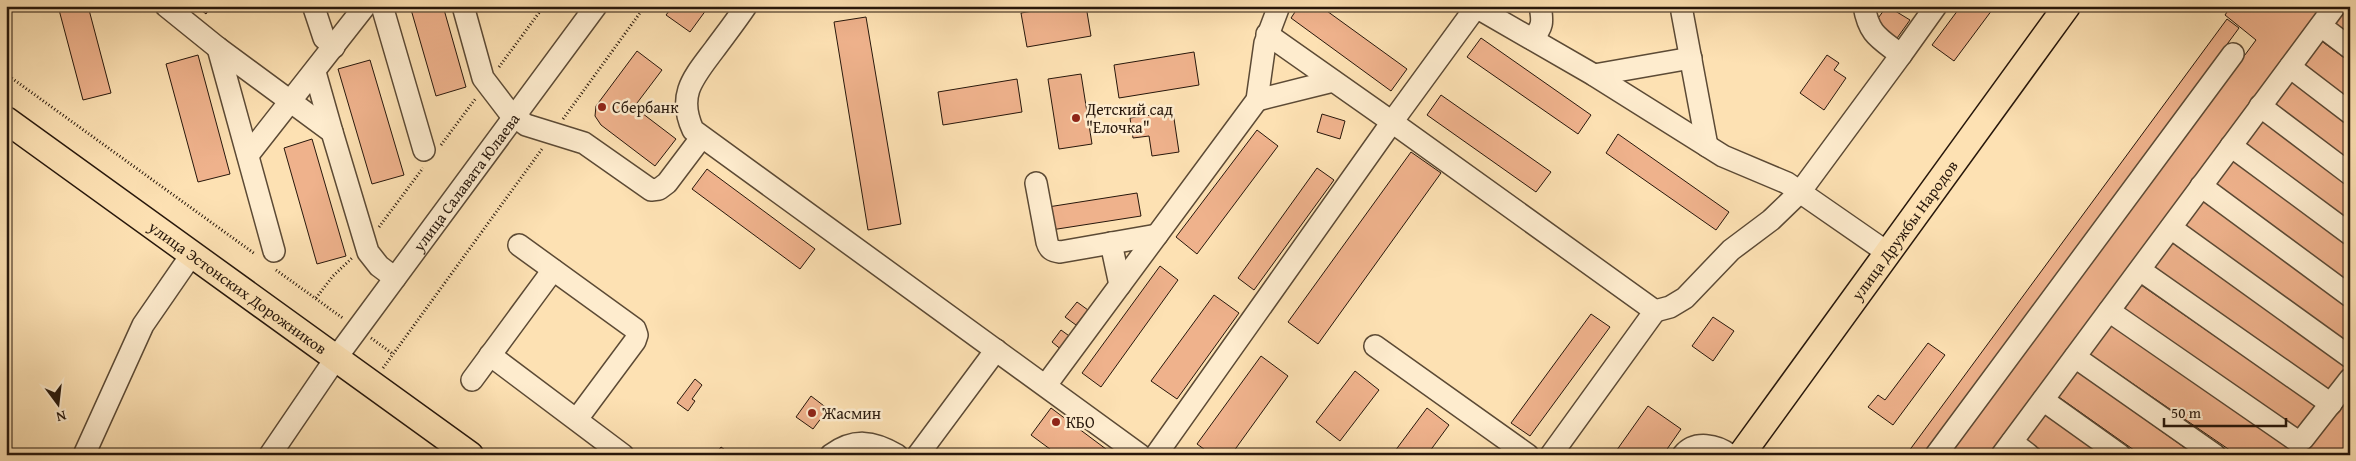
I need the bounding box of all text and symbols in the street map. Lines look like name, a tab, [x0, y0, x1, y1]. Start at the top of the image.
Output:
place label: Сбербанк	[612, 95, 679, 119]
place label: Детский сад "Елочка"	[1085, 97, 1173, 139]
marker: Сбербанк	[596, 101, 608, 113]
street label: улица Салавата Юлаева	[406, 108, 525, 257]
marker: Детский сад "Елочка"	[1070, 112, 1082, 124]
street label: улица Дружбы Народов	[1845, 155, 1964, 306]
street label: улица Эстонских Дорожников	[143, 214, 332, 360]
north arrow	[32, 378, 82, 428]
scale bar	[2164, 396, 2286, 428]
place label: Жасмин	[821, 401, 881, 425]
text: 50 m	[2171, 402, 2202, 423]
text: N	[54, 406, 68, 428]
marker: Жасмин	[806, 407, 818, 419]
place label: КБО	[1066, 410, 1095, 434]
marker: КБО	[1050, 416, 1062, 428]

